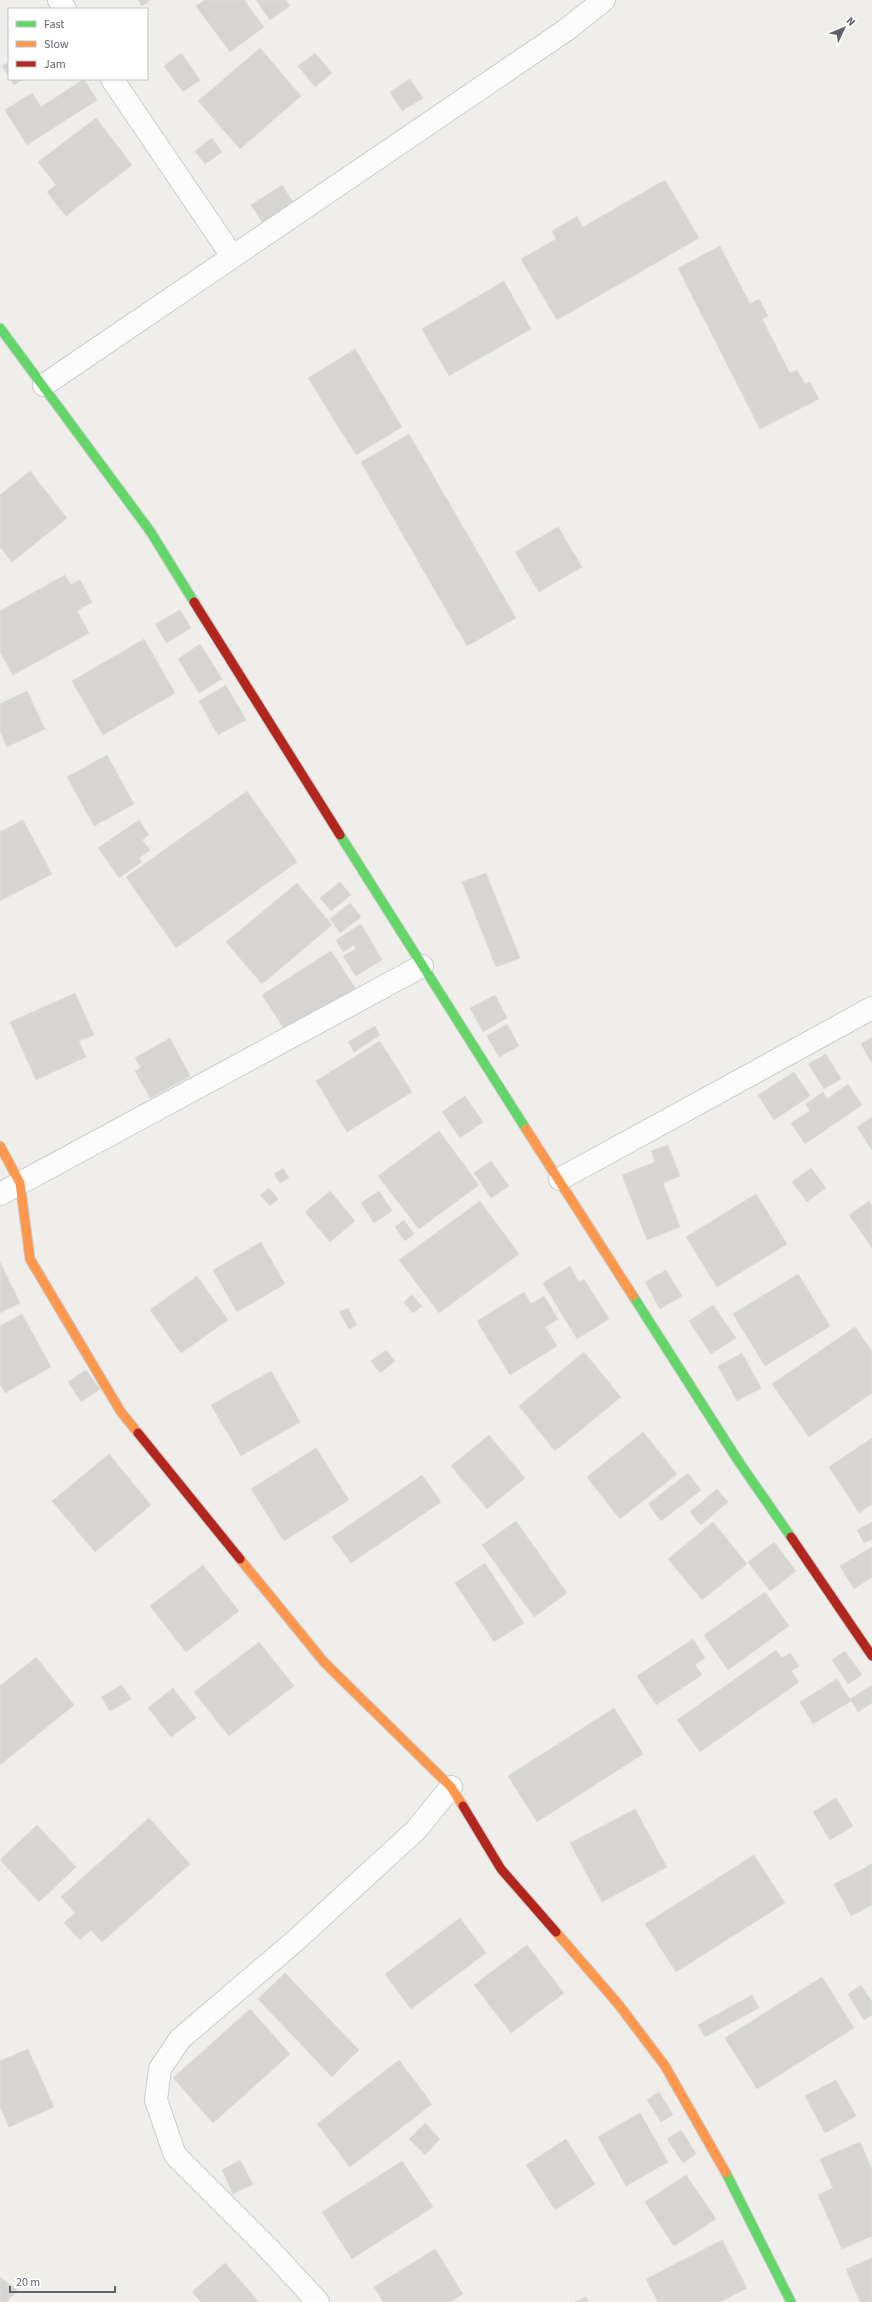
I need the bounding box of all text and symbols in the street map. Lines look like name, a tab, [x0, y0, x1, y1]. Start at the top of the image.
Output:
legend	[8, 8, 148, 80]
north arrow	[824, 8, 864, 48]
text: N	[843, 14, 859, 29]
text: Fast	[44, 16, 64, 33]
text: Slow	[44, 36, 69, 53]
text: Jam	[44, 56, 66, 73]
scale bar	[10, 2268, 115, 2294]
text: 20 m	[16, 2274, 40, 2291]

